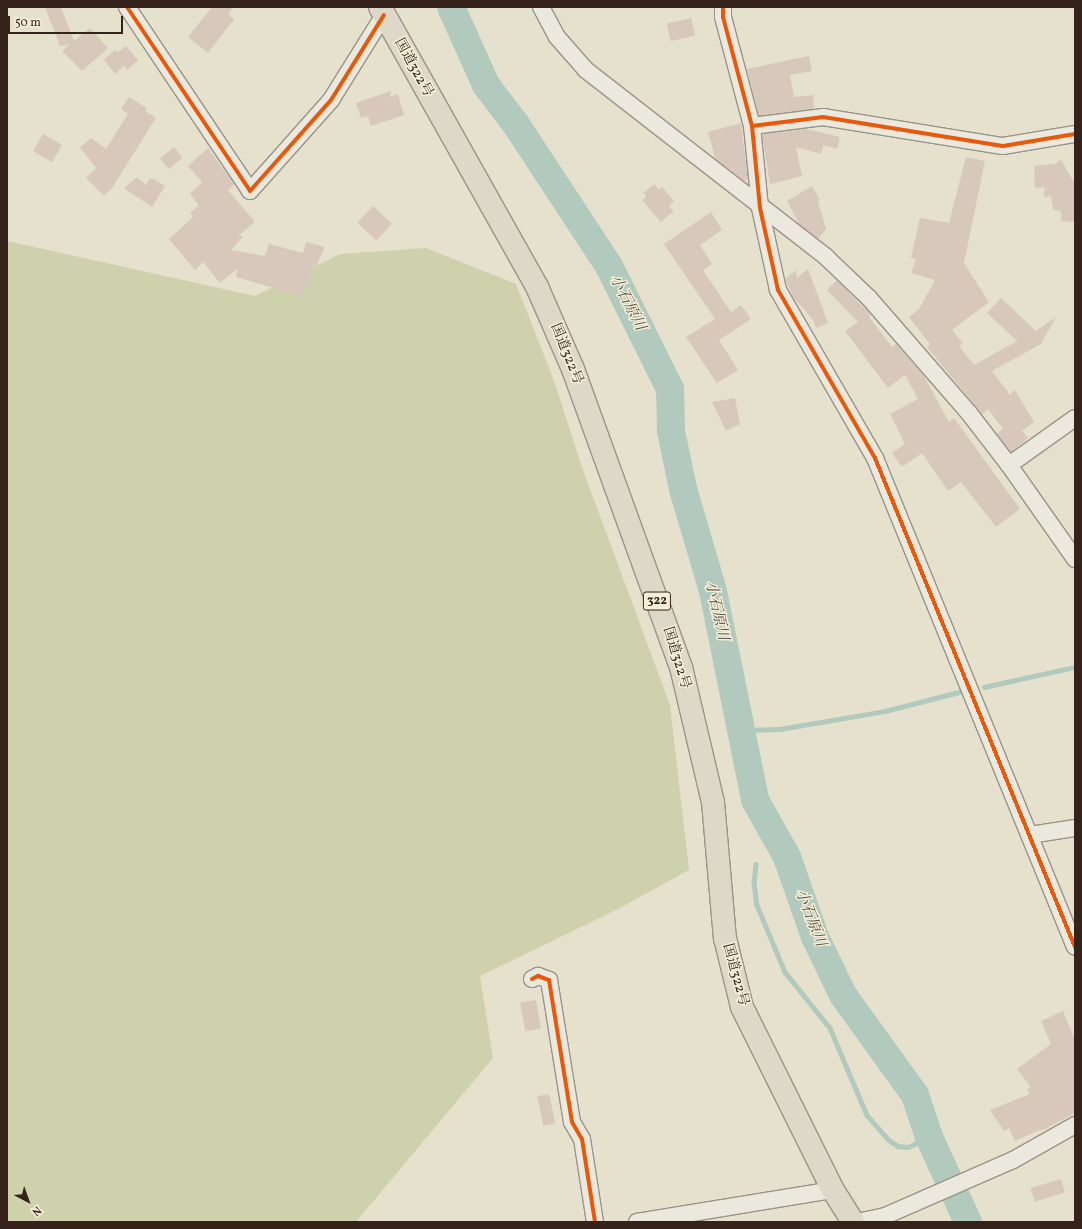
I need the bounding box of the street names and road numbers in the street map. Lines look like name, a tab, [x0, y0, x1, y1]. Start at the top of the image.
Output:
street label: 国道322号	[390, 36, 436, 100]
street label: 国道322号	[546, 321, 586, 387]
road number: 322	[642, 590, 672, 612]
street label: 国道322号	[659, 625, 693, 691]
street label: 国道322号	[719, 942, 751, 1008]

